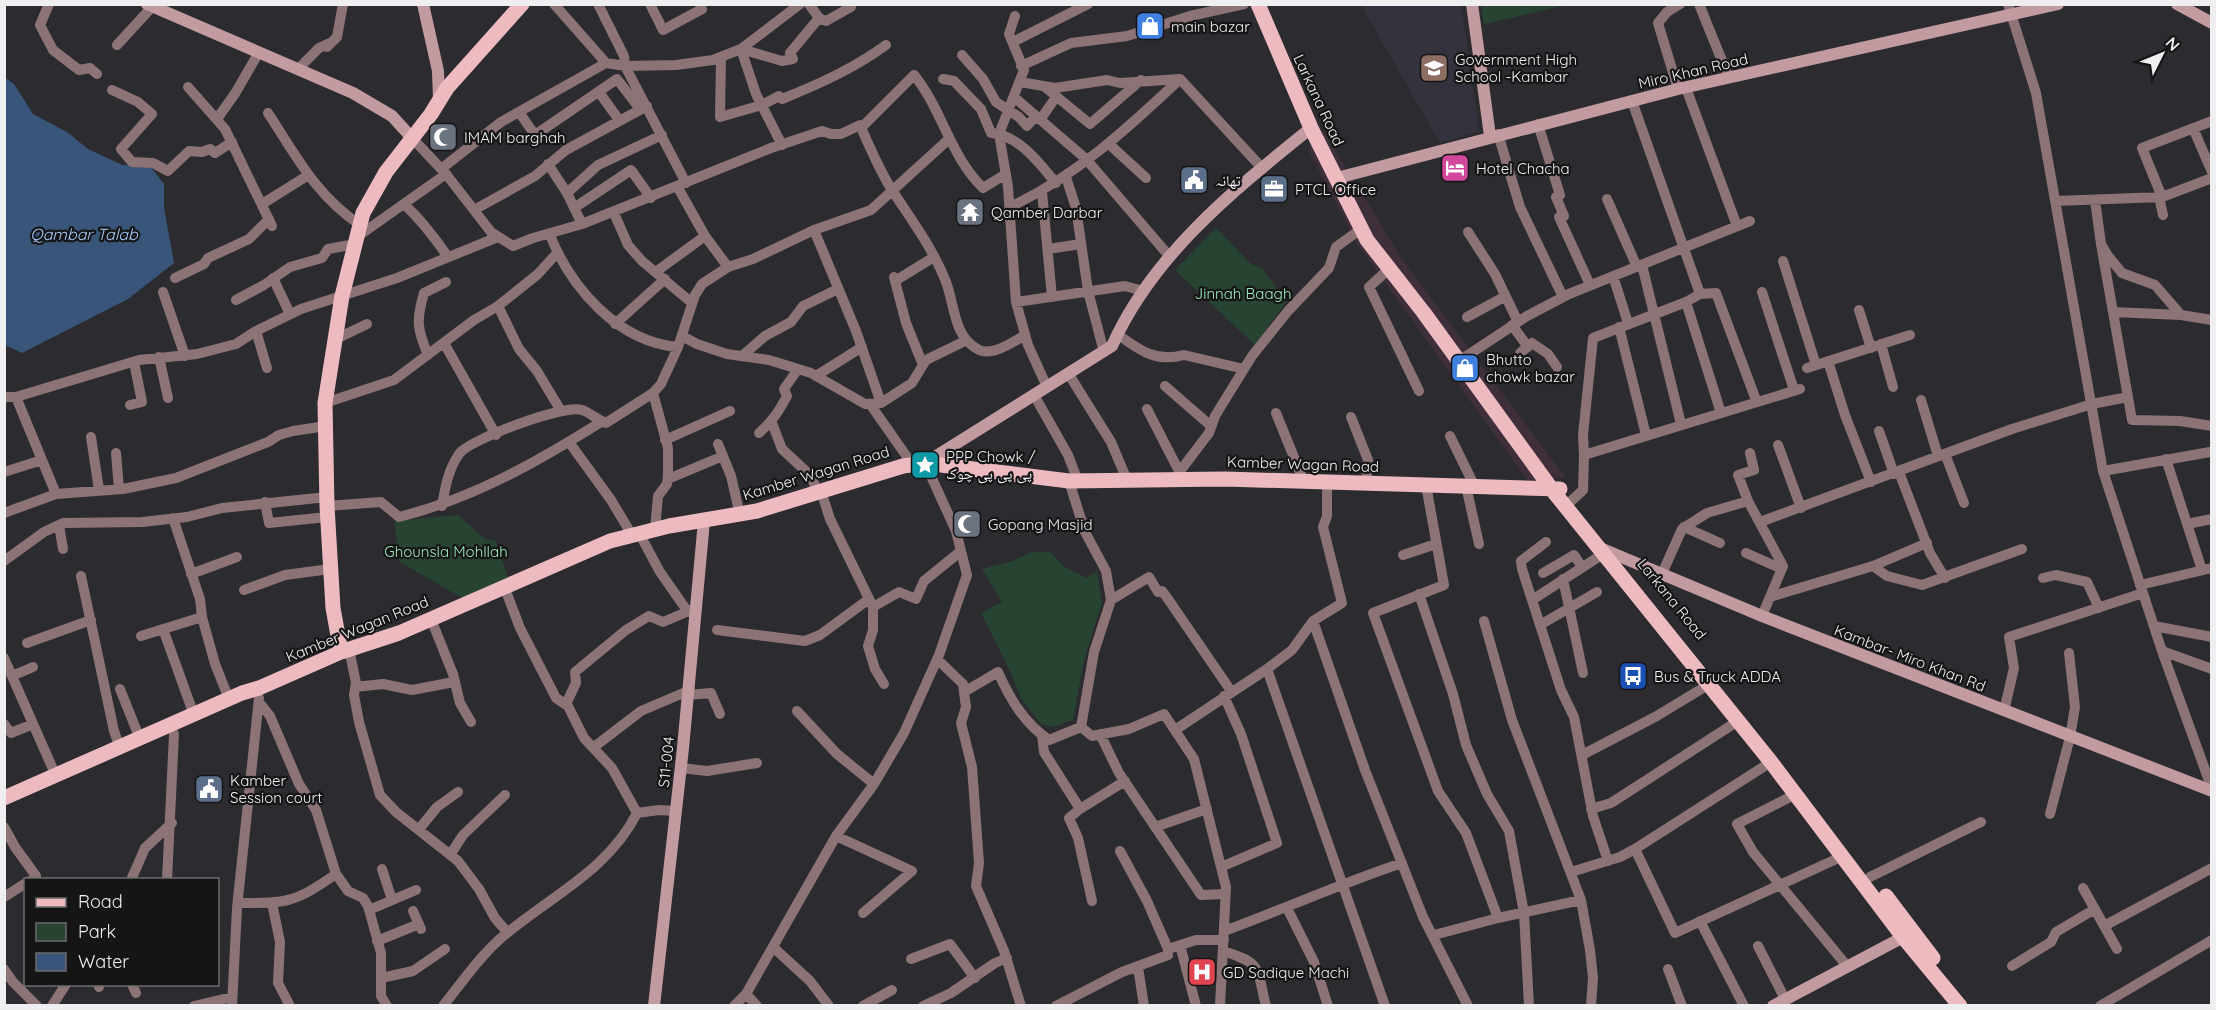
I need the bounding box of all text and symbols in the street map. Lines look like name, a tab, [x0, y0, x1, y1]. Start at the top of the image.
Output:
shop icon: main bazar	[1134, 10, 1166, 42]
place label: main bazar	[1171, 17, 1250, 36]
north arrow	[2132, 24, 2192, 84]
text: N	[2162, 33, 2184, 55]
street label: Miro Khan Road	[1636, 49, 1750, 93]
place label: Government High School -Kambar	[1455, 50, 1577, 86]
street label: Larkana Road	[1289, 51, 1349, 149]
school or university icon: Government High School -Kambar	[1418, 52, 1450, 84]
mosque icon: IMAM barghah	[427, 121, 459, 153]
place label: IMAM barghah	[464, 128, 566, 147]
hotel icon: Hotel Chacha	[1439, 152, 1471, 184]
place label: Hotel Chacha	[1476, 159, 1570, 178]
public building icon: تھانہ	[1178, 164, 1210, 196]
place label: تھانہ	[1215, 171, 1241, 190]
office icon: PTCL Office	[1258, 173, 1290, 205]
place label: PTCL Office	[1295, 180, 1376, 199]
temple icon: Qamber Darbar	[954, 196, 986, 228]
place label: Qamber Darbar	[991, 203, 1103, 222]
water label: Qambar Talab	[30, 224, 139, 244]
park label: Jinnah Baagh	[1195, 284, 1291, 303]
place label: Bhutto chowk bazar	[1486, 350, 1575, 386]
shop icon: Bhutto chowk bazar	[1449, 352, 1481, 384]
street label: Kamber Wagan Road	[740, 442, 892, 504]
place label: PPP Chowk / پی پی پی چوک	[946, 447, 1036, 484]
place icon: PPP Chowk / پی پی پی چوک	[909, 449, 941, 481]
street label: Kamber Wagan Road	[1227, 452, 1379, 476]
mosque icon: Gopang Masjid	[951, 508, 983, 540]
place label: Gopang Masjid	[988, 515, 1093, 534]
park label: Ghounsla Mohllah	[384, 542, 508, 561]
street label: Larkana Road	[1633, 555, 1711, 643]
street label: Kamber Wagan Road	[283, 592, 431, 666]
street label: Kambar- Miro Khan Rd	[1832, 620, 1988, 696]
bus stop icon: Bus & Truck ADDA	[1617, 660, 1649, 692]
place label: Bus & Truck ADDA	[1654, 667, 1781, 686]
street label: S11-004	[654, 735, 678, 788]
place label: Kamber Session court	[230, 771, 322, 807]
public building icon: Kamber Session court	[193, 773, 225, 805]
legend	[24, 878, 219, 986]
text: Road	[78, 890, 123, 913]
text: Park	[78, 920, 116, 943]
text: Water	[78, 950, 129, 973]
hospital icon: GD Sadique Machi	[1186, 956, 1218, 988]
place label: GD Sadique Machi	[1223, 963, 1349, 982]

